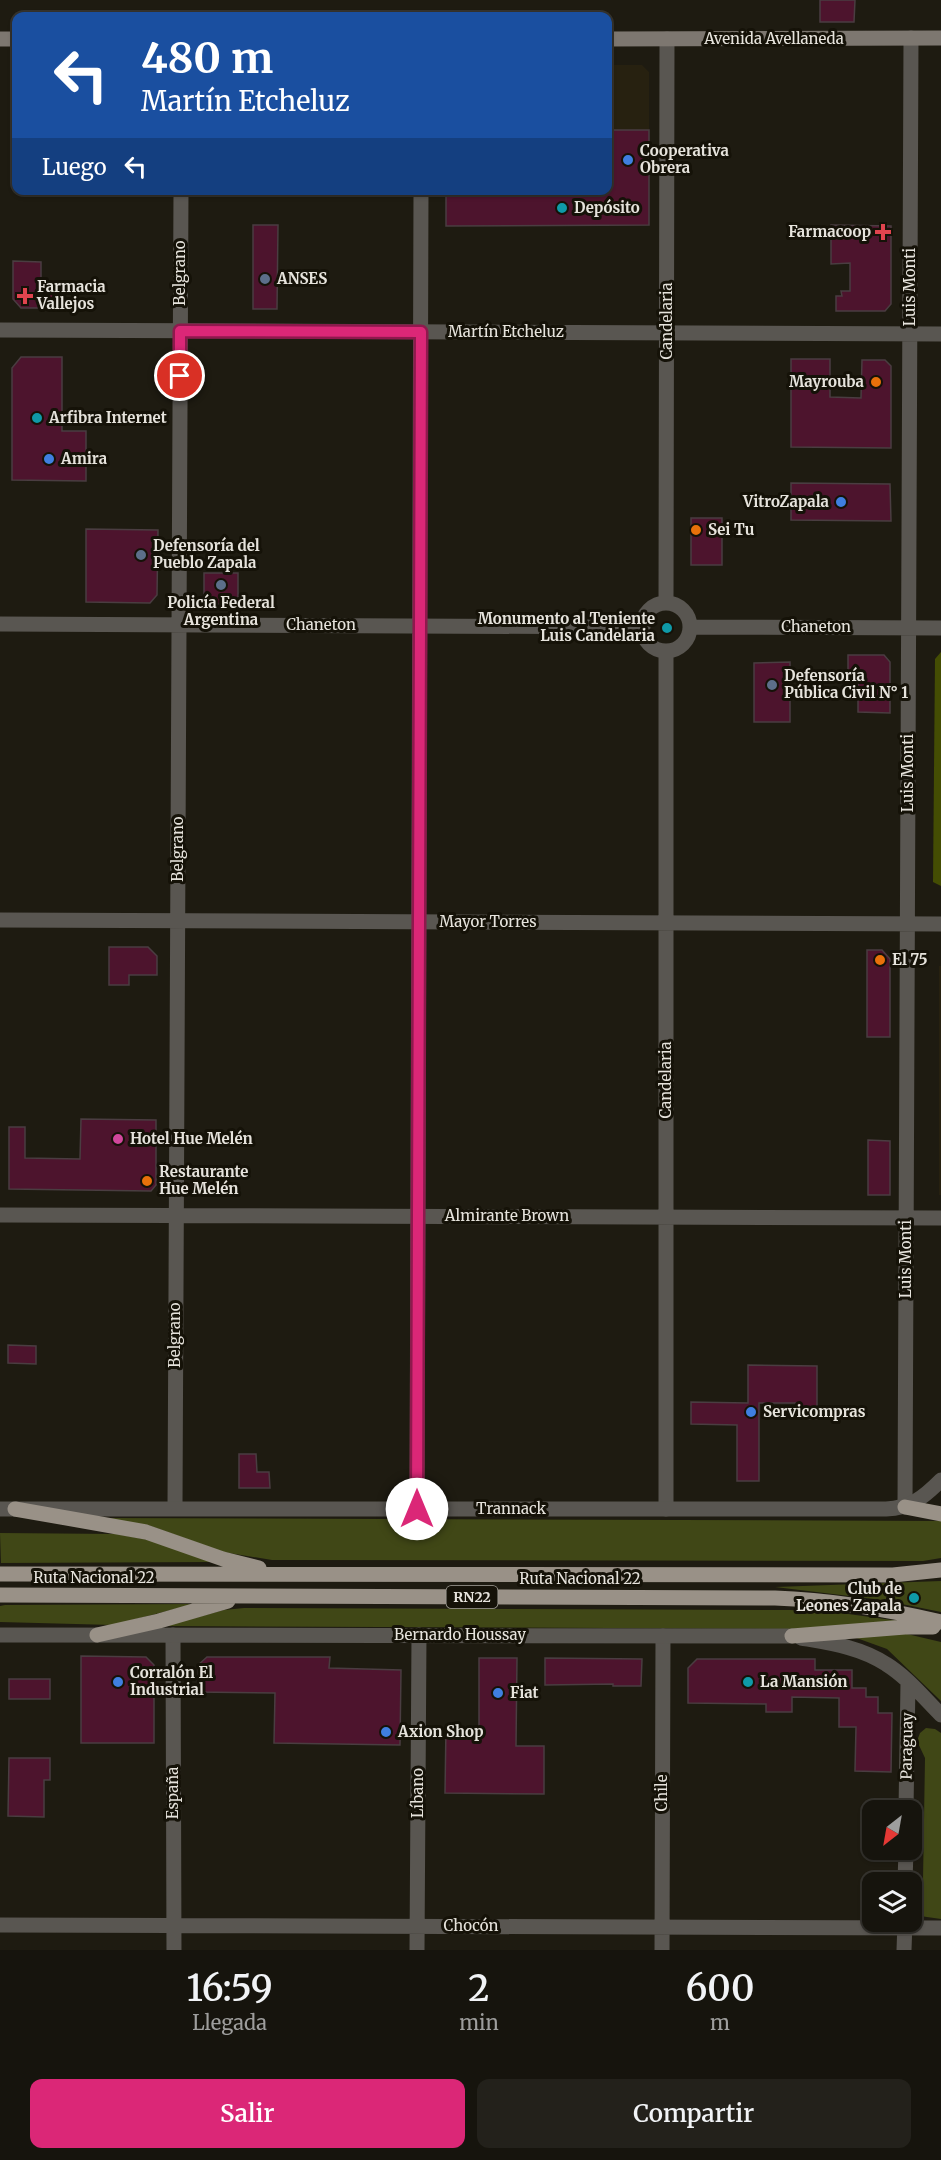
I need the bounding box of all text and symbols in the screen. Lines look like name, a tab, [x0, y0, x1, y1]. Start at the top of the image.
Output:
street label: Avenida Avellaneda	[703, 29, 844, 48]
text: 480 m	[141, 32, 273, 84]
icon: left	[42, 36, 120, 114]
text: Martín Etcheluz	[141, 84, 350, 118]
place label: Cooperativa Obrera	[640, 141, 730, 177]
icon: left	[119, 150, 152, 183]
text: Luego	[42, 153, 107, 181]
marker: Cooperativa Obrera	[621, 153, 635, 167]
place label: Depósito	[574, 198, 640, 217]
marker: Depósito	[555, 201, 569, 215]
place label: Farmacoop	[788, 222, 871, 241]
marker: Farmacoop	[876, 225, 890, 239]
street label: Belgrano	[170, 240, 189, 306]
street label: Luis Monti	[900, 248, 919, 326]
place label: ANSES	[276, 269, 327, 288]
marker: ANSES	[258, 272, 272, 286]
place label: Farmacia Vallejos	[36, 277, 106, 313]
street label: Candelaria	[657, 282, 676, 360]
marker: Farmacia Vallejos	[18, 289, 32, 303]
street label: Martín Etcheluz	[448, 322, 564, 341]
pin	[154, 350, 205, 401]
icon: arrive	[163, 359, 196, 392]
place label: Mayrouba	[789, 372, 865, 391]
marker: Mayrouba	[869, 375, 883, 389]
place label: Arfibra Internet	[48, 408, 167, 427]
marker: Arfibra Internet	[30, 411, 44, 425]
place label: Amira	[60, 449, 108, 468]
marker: Amira	[42, 452, 56, 466]
place label: VitroZapala	[742, 492, 830, 511]
marker: VitroZapala	[834, 495, 848, 509]
place label: Sei Tu	[708, 520, 755, 539]
marker: Sei Tu	[689, 523, 703, 537]
place label: Defensoría del Pueblo Zapala	[153, 536, 260, 572]
marker: Defensoría del Pueblo Zapala	[134, 548, 148, 562]
marker: Policía Federal Argentina	[214, 578, 228, 592]
place label: Policía Federal Argentina	[167, 593, 275, 629]
place label: Monumento al Teniente Luis Candelaria	[478, 609, 656, 645]
street label: Chaneton	[286, 615, 356, 634]
street label: Chaneton	[781, 617, 851, 636]
marker: Monumento al Teniente Luis Candelaria	[660, 621, 674, 635]
place label: Defensoría Pública Civil N° 1	[784, 666, 908, 702]
marker: Defensoría Pública Civil N° 1	[765, 678, 779, 692]
street label: Luis Monti	[898, 734, 917, 812]
street label: Belgrano	[168, 816, 187, 882]
street label: Mayor Torres	[439, 912, 537, 931]
place label: El 75	[892, 950, 928, 969]
marker: El 75	[873, 953, 887, 967]
street label: Candelaria	[656, 1041, 675, 1119]
place label: Hotel Hue Melén	[130, 1129, 253, 1148]
marker: Hotel Hue Melén	[111, 1132, 125, 1146]
place label: Restaurante Hue Melén	[159, 1162, 248, 1198]
marker: Restaurante Hue Melén	[140, 1174, 154, 1188]
street label: Almirante Brown	[444, 1206, 569, 1225]
street label: Luis Monti	[896, 1220, 915, 1298]
street label: Belgrano	[165, 1302, 184, 1368]
place label: Servicompras	[763, 1402, 866, 1421]
marker: Servicompras	[744, 1405, 758, 1419]
position arrow	[385, 1477, 449, 1541]
street label: Trannack	[476, 1499, 546, 1518]
street label: Ruta Nacional 22	[33, 1568, 155, 1587]
street label: Ruta Nacional 22	[519, 1569, 641, 1588]
place label: Club de Leones Zapala	[796, 1579, 903, 1615]
road number: RN22	[446, 1586, 498, 1608]
marker: Club de Leones Zapala	[907, 1591, 921, 1605]
street label: Bernardo Houssay	[394, 1625, 526, 1644]
place label: Corralón El Industrial	[130, 1663, 213, 1699]
place label: La Mansión	[760, 1672, 848, 1691]
marker: Corralón El Industrial	[111, 1675, 125, 1689]
marker: La Mansión	[741, 1675, 755, 1689]
place label: Fiat	[510, 1683, 539, 1702]
marker: Fiat	[491, 1686, 505, 1700]
street label: Paraguay	[896, 1712, 917, 1780]
place label: Axion Shop	[397, 1722, 484, 1741]
marker: Axion Shop	[379, 1725, 393, 1739]
street label: España	[163, 1767, 182, 1819]
street label: Líbano	[408, 1768, 427, 1818]
street label: Chile	[652, 1774, 671, 1812]
north arrow	[862, 1800, 922, 1860]
map controls	[862, 1800, 922, 1932]
button: layers	[862, 1872, 922, 1932]
street label: Chocón	[444, 1916, 499, 1935]
text: 16:59	[187, 1966, 273, 2011]
text: 2	[468, 1966, 490, 2011]
text: 600	[685, 1966, 754, 2011]
text: Llegada	[192, 2010, 267, 2035]
text: min	[459, 2010, 499, 2035]
text: m	[710, 2010, 730, 2035]
button: Salir	[30, 2079, 465, 2148]
button: Compartir	[477, 2079, 911, 2148]

